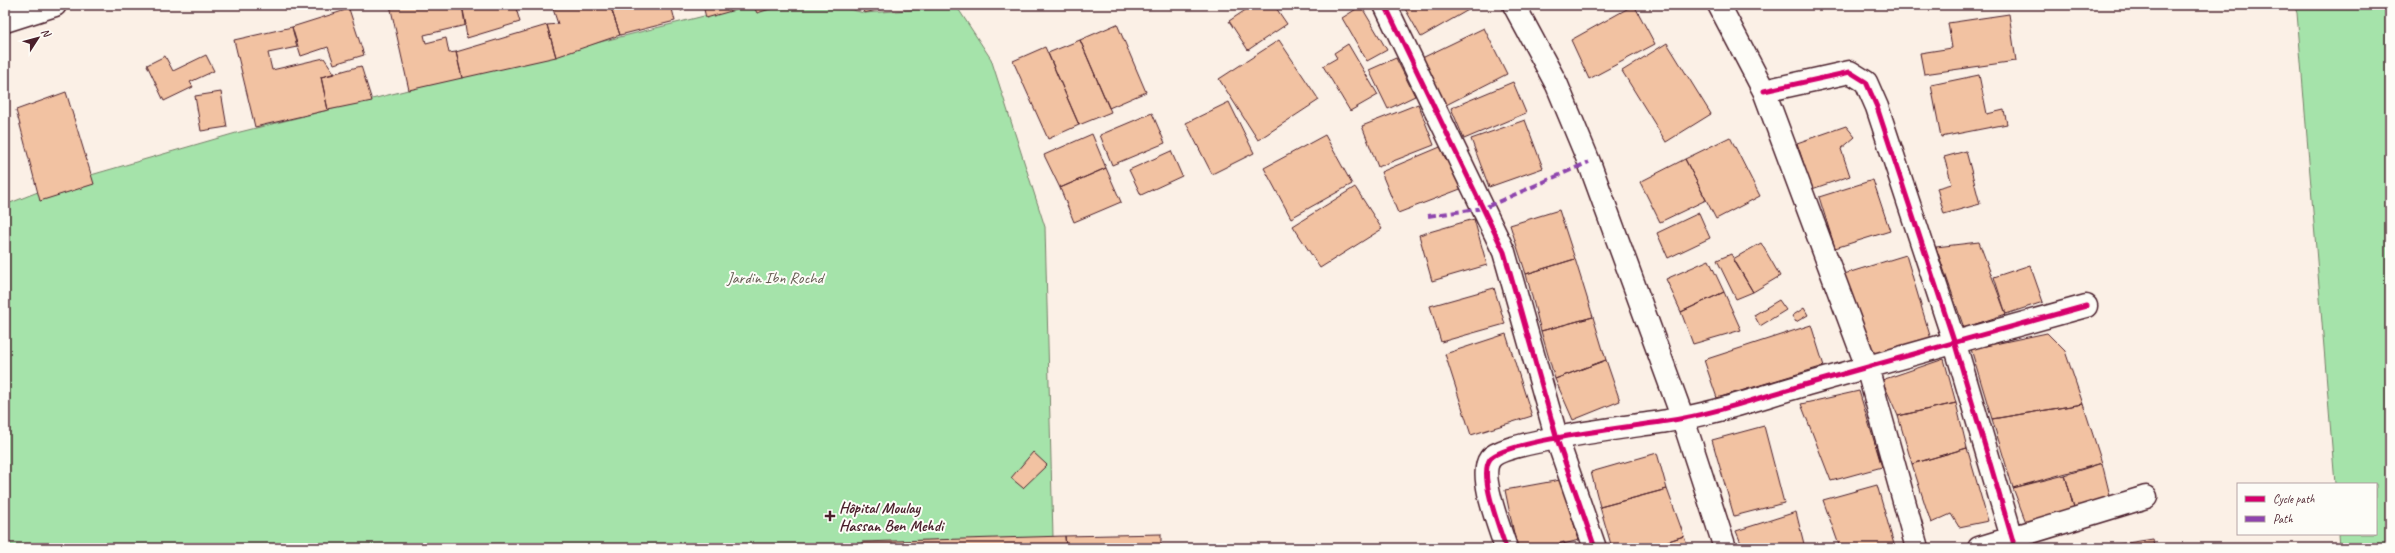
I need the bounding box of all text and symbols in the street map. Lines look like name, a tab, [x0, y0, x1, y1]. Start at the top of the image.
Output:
north arrow	[18, 18, 58, 58]
text: N	[38, 25, 55, 41]
park label: Jardin Ibn Rochd	[726, 268, 826, 288]
legend	[2237, 483, 2377, 535]
text: Cycle path	[2273, 491, 2315, 507]
place label: Hôpital Moulay Hassan Ben Mehdi	[839, 498, 945, 536]
marker: Hôpital Moulay Hassan Ben Mehdi	[824, 510, 836, 522]
text: Path	[2273, 511, 2293, 527]

